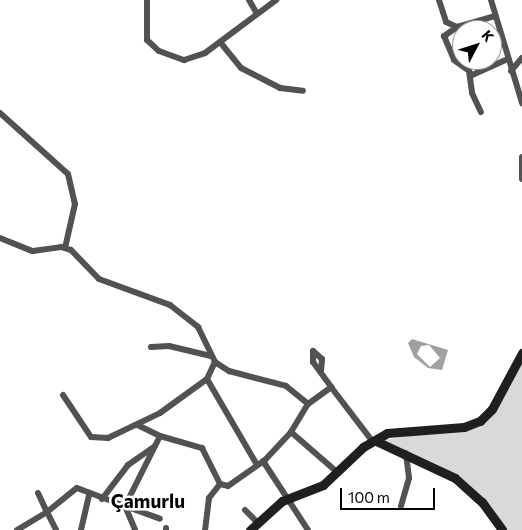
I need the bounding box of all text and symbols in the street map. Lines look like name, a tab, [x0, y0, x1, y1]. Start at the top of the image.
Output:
north arrow	[452, 20, 502, 70]
text: K	[478, 26, 498, 45]
scale bar	[342, 478, 437, 510]
text: 100 m	[348, 488, 390, 506]
district label: Çamurlu	[111, 490, 185, 512]

